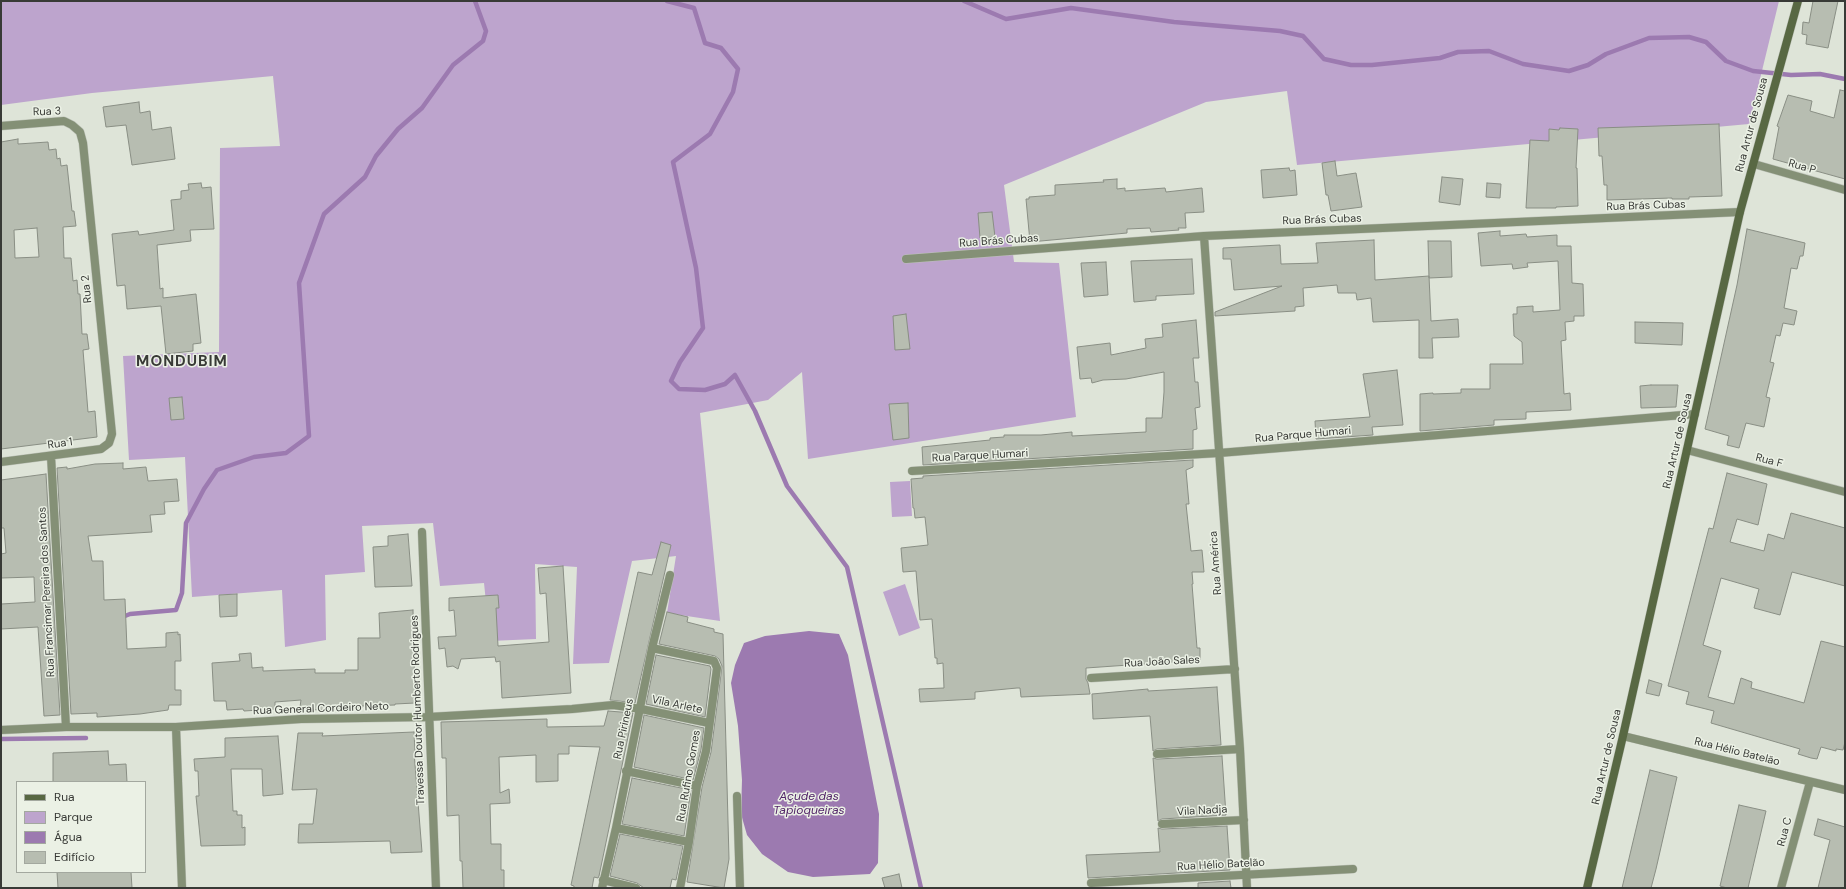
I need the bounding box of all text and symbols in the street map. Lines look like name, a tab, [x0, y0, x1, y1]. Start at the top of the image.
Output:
street label: Rua Artur de Sousa	[1733, 76, 1771, 174]
street label: Rua 3	[33, 105, 61, 119]
street label: Rua P	[1787, 157, 1817, 177]
street label: Rua Brás Cubas	[1606, 198, 1686, 214]
street label: Rua Brás Cubas	[1282, 212, 1362, 228]
street label: Rua Brás Cubas	[959, 232, 1039, 250]
street label: Rua 2	[79, 274, 95, 304]
district label: MONDUBIM	[136, 353, 228, 371]
street label: Rua Artur de Sousa	[1661, 392, 1695, 490]
street label: Rua Parque Humari	[1254, 424, 1352, 446]
street label: Rua 1	[47, 436, 73, 452]
street label: Rua Parque Humari	[932, 447, 1028, 465]
street label: Rua F	[1754, 451, 1784, 471]
street label: Rua Francimar Pereira dos Santos	[36, 507, 58, 677]
street label: Rua América	[1207, 531, 1225, 595]
street label: Travessa Doutor Humberto Rodrigues	[408, 615, 428, 805]
street label: Rua João Sales	[1124, 653, 1200, 671]
street label: Vila Arlete	[650, 693, 704, 717]
street label: Rua Pirineus	[611, 697, 637, 761]
street label: Rua General Cordeiro Neto	[253, 700, 389, 718]
street label: Rua Artur de Sousa	[1590, 708, 1624, 806]
street label: Rua Rufino Gomes	[674, 729, 704, 823]
street label: Rua Hélio Batelão	[1693, 735, 1781, 769]
legend	[16, 781, 146, 873]
text: Rua	[54, 789, 75, 805]
water label: Açude das Tapioqueiras	[773, 790, 845, 818]
street label: Vila Nadja	[1176, 803, 1228, 819]
text: Parque	[54, 809, 93, 825]
street label: Rua C	[1775, 816, 1795, 848]
text: Água	[54, 829, 82, 845]
text: Edifício	[54, 849, 95, 865]
street label: Rua Hélio Batelão	[1177, 856, 1265, 874]

